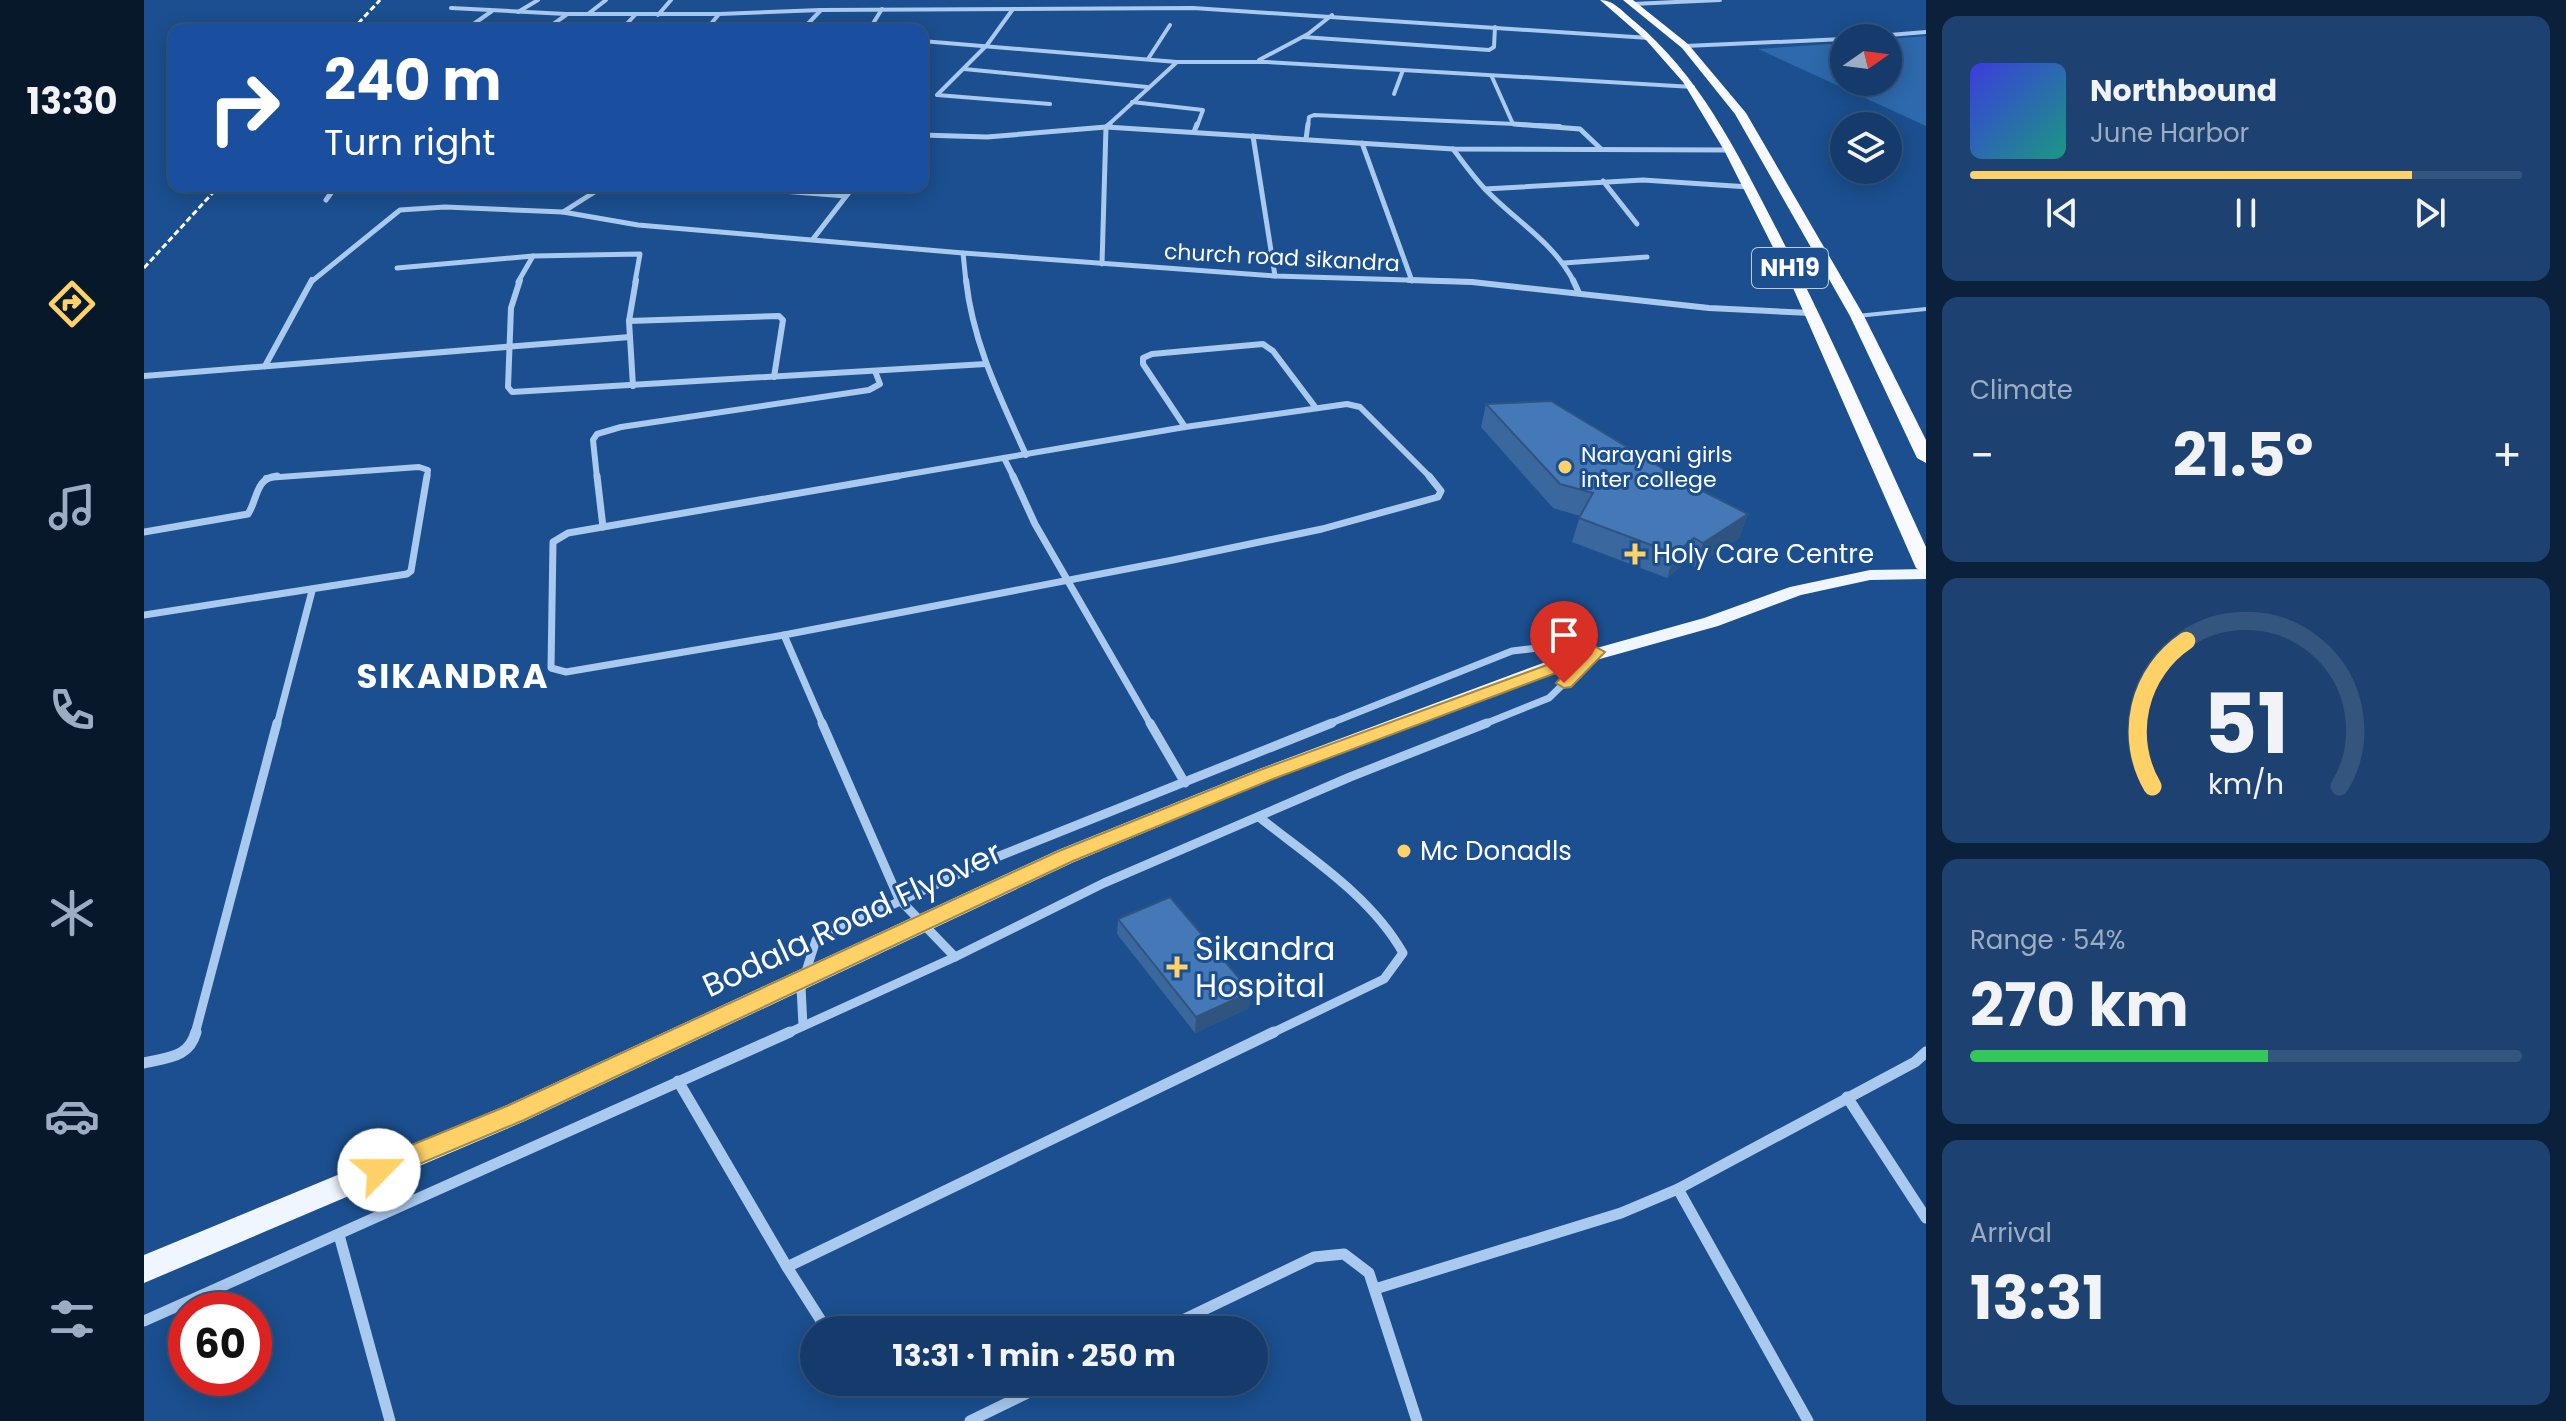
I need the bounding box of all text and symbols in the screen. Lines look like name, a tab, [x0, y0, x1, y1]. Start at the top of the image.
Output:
north arrow	[1830, 24, 1902, 96]
map controls	[1830, 24, 1902, 184]
text: 240 m	[324, 41, 502, 120]
icon: right	[192, 56, 296, 160]
text: Northbound	[2090, 69, 2277, 112]
text: 13:30	[27, 76, 117, 127]
button: layers	[1830, 112, 1902, 184]
text: June Harbor	[2090, 115, 2249, 151]
text: Turn right	[324, 117, 495, 168]
icon: previous	[2040, 191, 2084, 235]
icon: pause	[2224, 191, 2268, 235]
icon: next	[2408, 191, 2452, 235]
street label: church road sikandra	[1163, 236, 1401, 279]
road number: NH19	[1752, 248, 1828, 288]
icon: directions	[44, 276, 100, 332]
text: Climate	[1970, 372, 2073, 408]
text: 21.5°	[2173, 413, 2313, 497]
text: −	[1970, 425, 1994, 486]
text: +	[2492, 425, 2522, 486]
place label: Narayani girls inter college	[1581, 439, 1732, 495]
marker: Narayani girls inter college	[1556, 458, 1574, 476]
icon: music	[44, 479, 100, 535]
place label: Holy Care Centre	[1653, 536, 1874, 572]
marker: Holy Care Centre	[1624, 543, 1646, 565]
pin	[1530, 601, 1598, 683]
icon: arrive	[1542, 613, 1586, 657]
district label: SIKANDRA	[356, 652, 550, 700]
text: 51	[2203, 665, 2289, 781]
icon: phone	[44, 682, 100, 738]
text: km/h	[2208, 764, 2284, 804]
street label: Bodala Road Flyover	[695, 829, 1009, 1008]
place label: Mc Donadls	[1420, 833, 1572, 869]
marker: Mc Donadls	[1395, 842, 1413, 860]
icon: climate	[44, 885, 100, 941]
text: Range · 54%	[1970, 922, 2126, 958]
place label: Sikandra Hospital	[1195, 926, 1335, 1008]
marker: Sikandra Hospital	[1166, 956, 1188, 978]
text: 270 km	[1970, 963, 2189, 1047]
icon: car	[44, 1088, 100, 1144]
position arrow	[337, 1128, 421, 1212]
text: Arrival	[1970, 1215, 2052, 1251]
text: 13:31	[1970, 1256, 2105, 1340]
icon: filters	[44, 1291, 100, 1347]
speed limit sign: 60	[168, 1292, 272, 1396]
text: 13:31 · 1 min · 250 m	[892, 1334, 1176, 1377]

